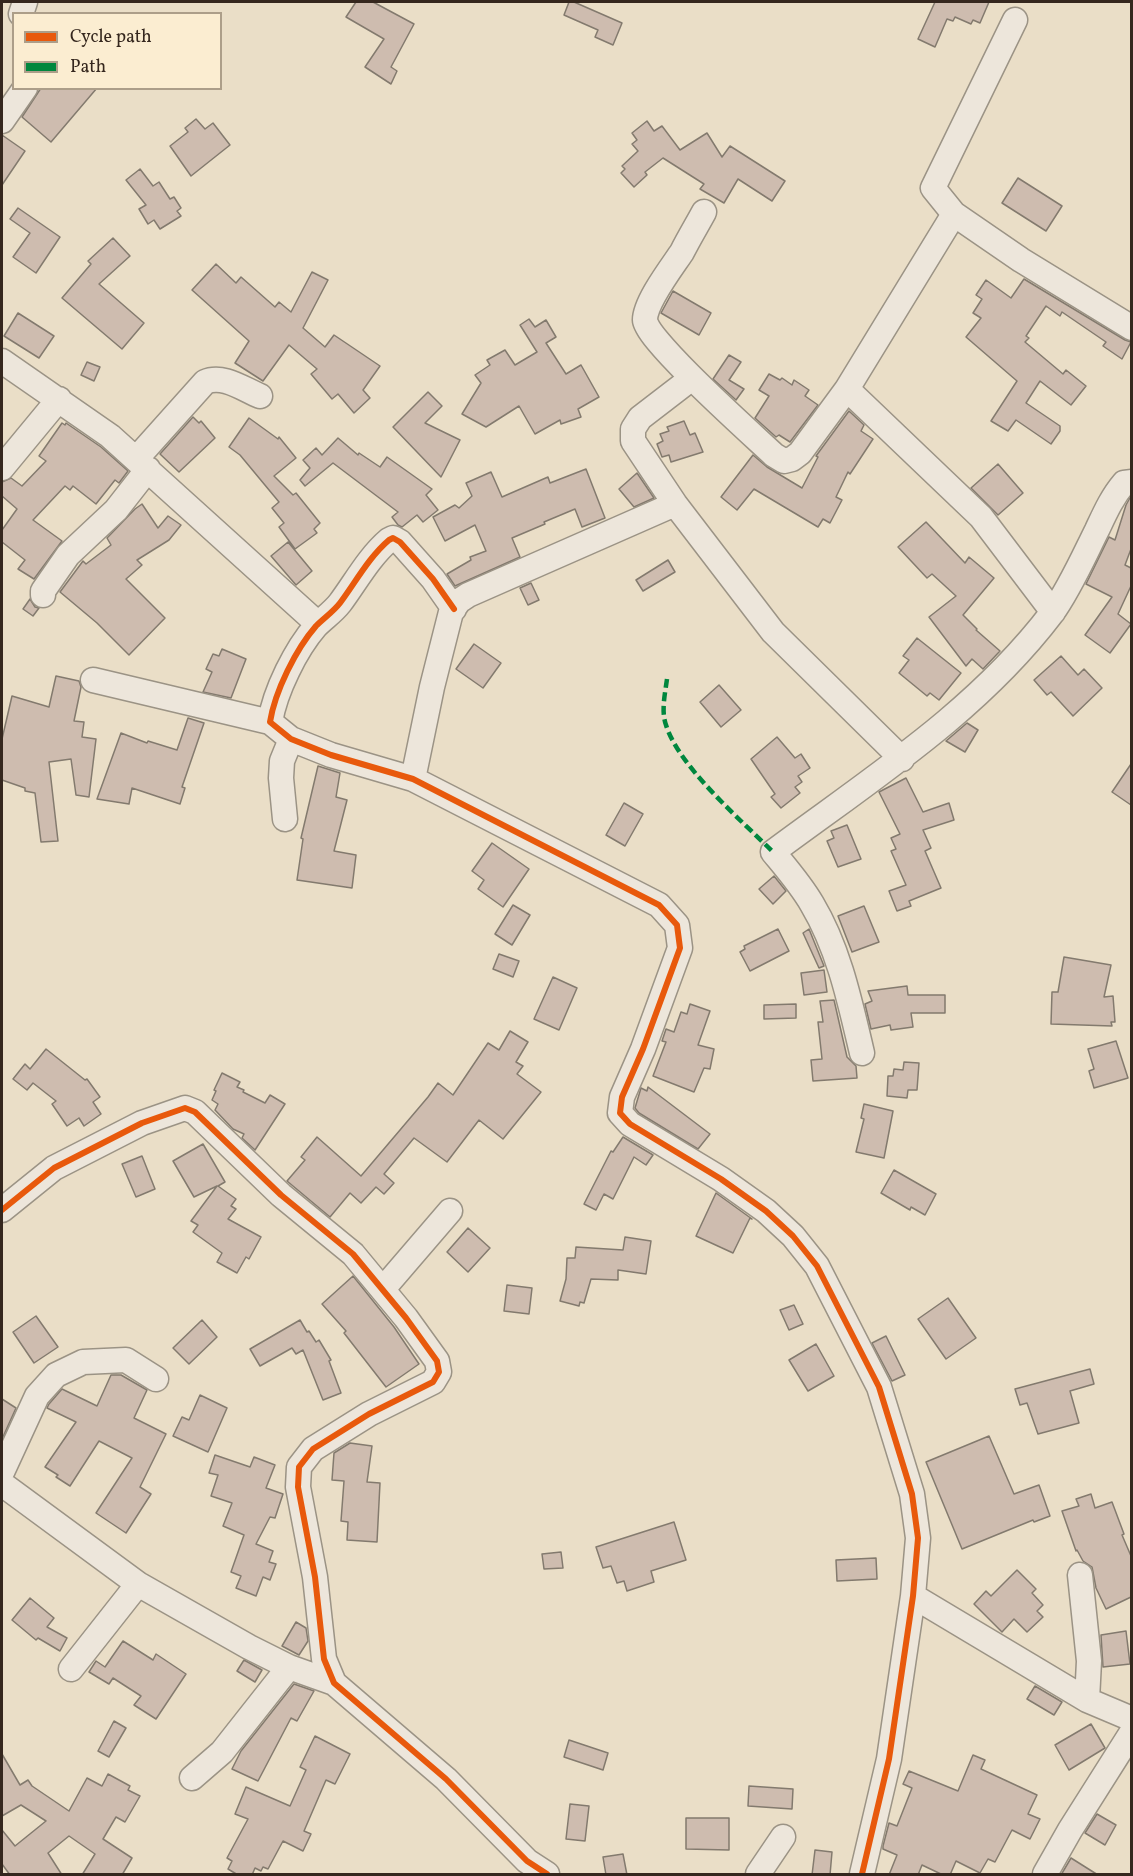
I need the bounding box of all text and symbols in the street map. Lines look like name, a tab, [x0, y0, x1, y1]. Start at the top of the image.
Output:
legend	[12, 12, 222, 90]
text: Cycle path	[70, 25, 152, 50]
text: Path	[70, 55, 106, 80]

